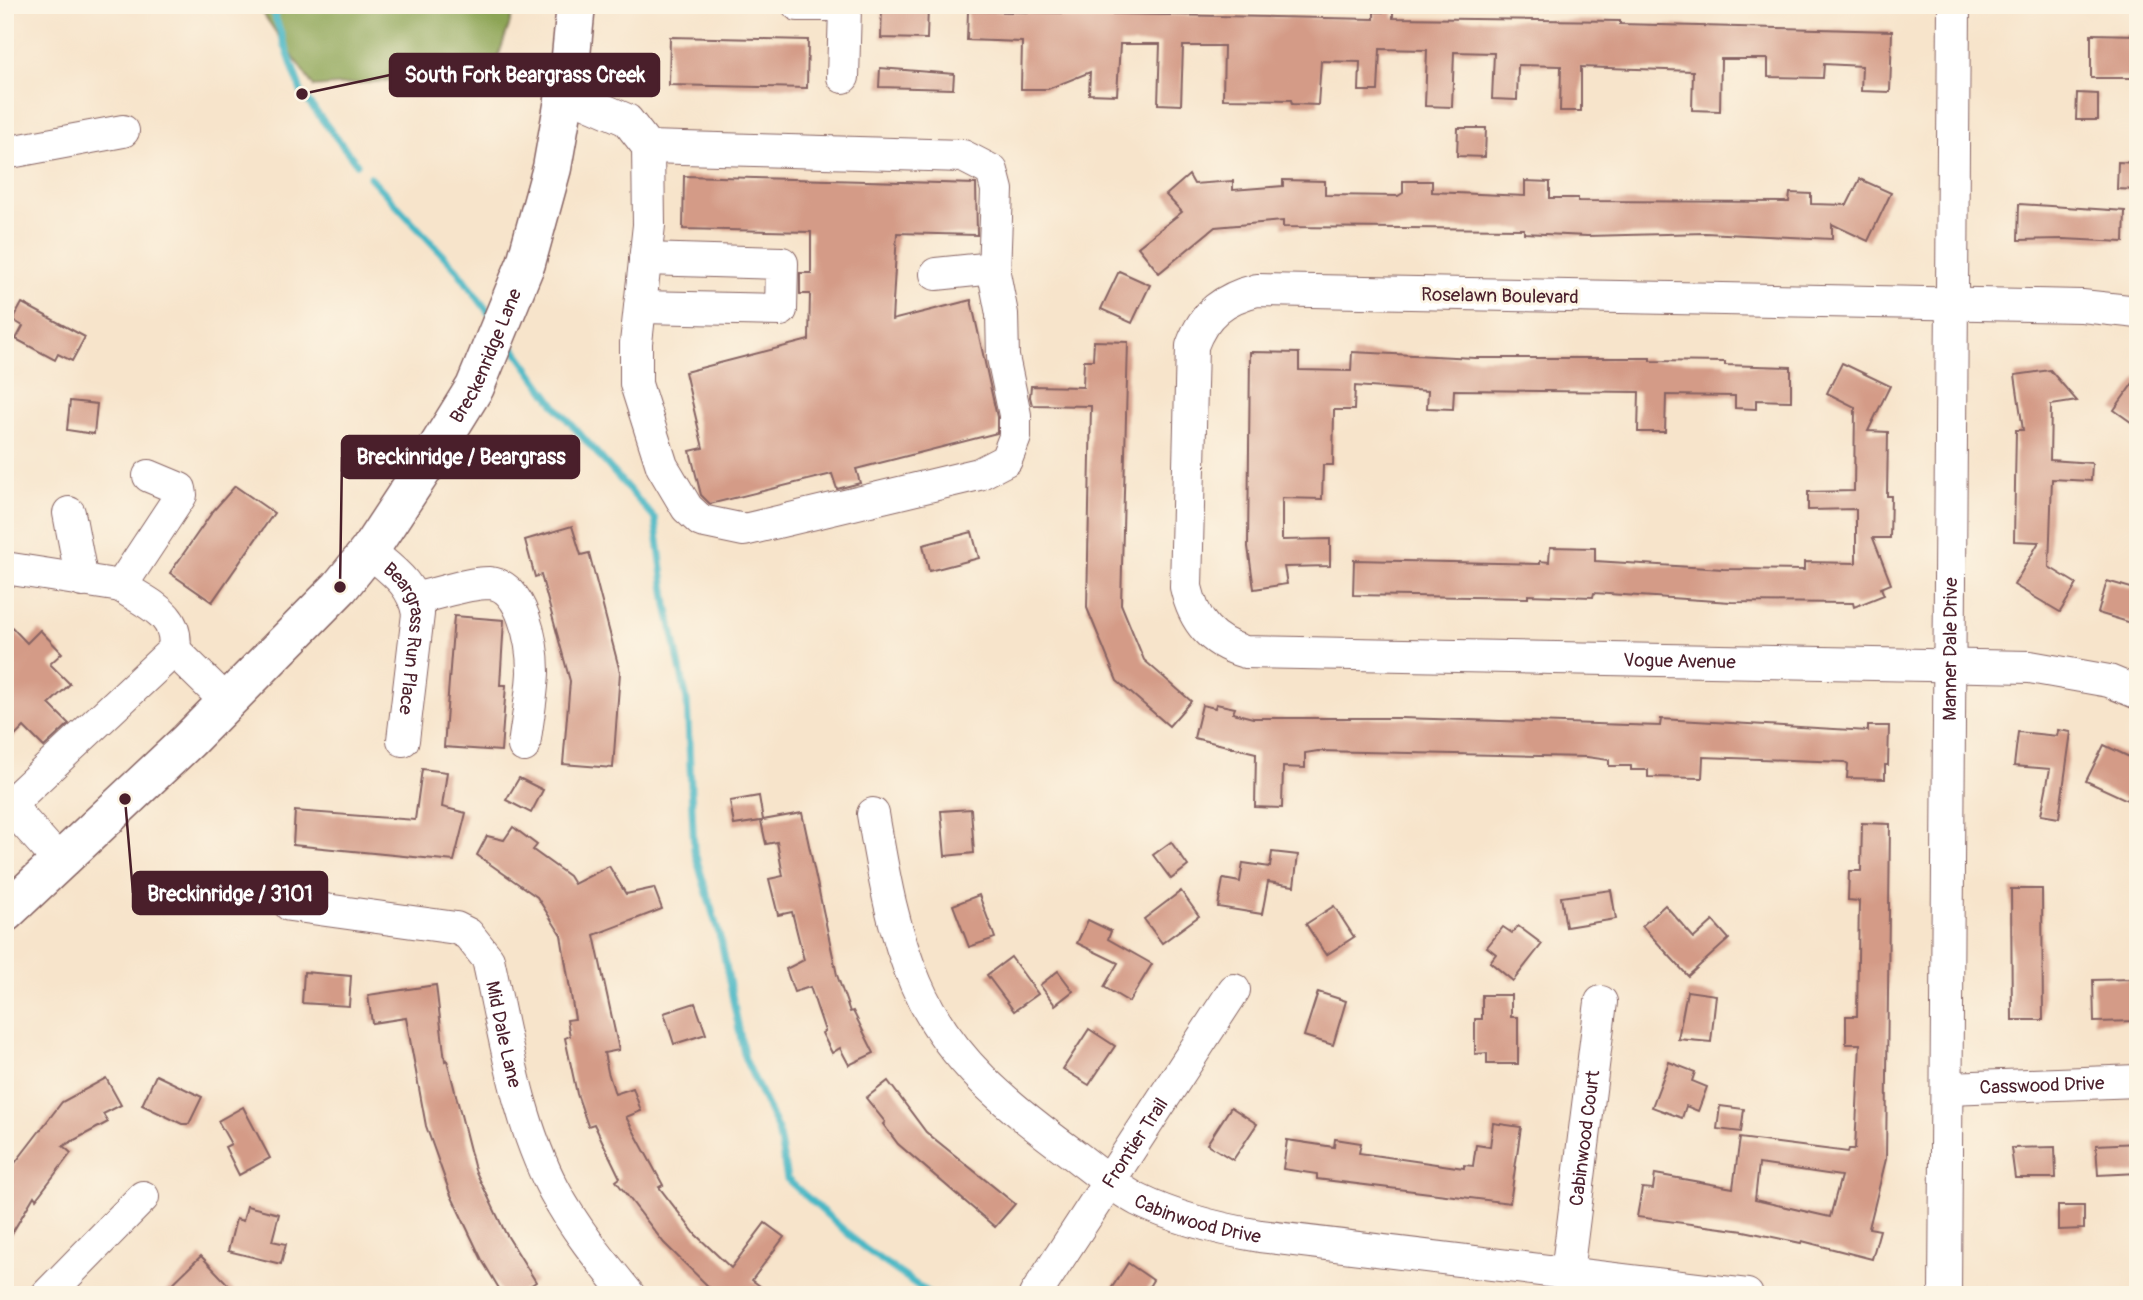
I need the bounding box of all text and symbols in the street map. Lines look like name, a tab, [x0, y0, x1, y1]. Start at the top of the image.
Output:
callout: South Fork Beargrass Creek	[390, 54, 659, 96]
text: South Fork Beargrass Creek	[405, 62, 646, 89]
street label: Roselawn Boulevard	[1421, 283, 1579, 309]
street label: Breckenridge Lane	[445, 284, 527, 428]
callout: Breckinridge / Beargrass	[342, 436, 579, 478]
text: Breckinridge / Beargrass	[356, 444, 566, 471]
street label: Beargrass Run Place	[378, 557, 429, 717]
street label: Manner Dale Drive	[1938, 577, 1963, 721]
street label: Vogue Avenue	[1623, 648, 1737, 674]
callout: Breckinridge / 3101	[133, 872, 327, 914]
text: Breckinridge / 3101	[147, 881, 313, 908]
street label: Mid Dale Lane	[480, 979, 527, 1091]
street label: Cabinwood Court	[1565, 1069, 1605, 1207]
street label: Casswood Drive	[1979, 1071, 2105, 1100]
street label: Frontier Trail	[1097, 1093, 1174, 1193]
street label: Cabinwood Drive	[1130, 1189, 1264, 1249]

